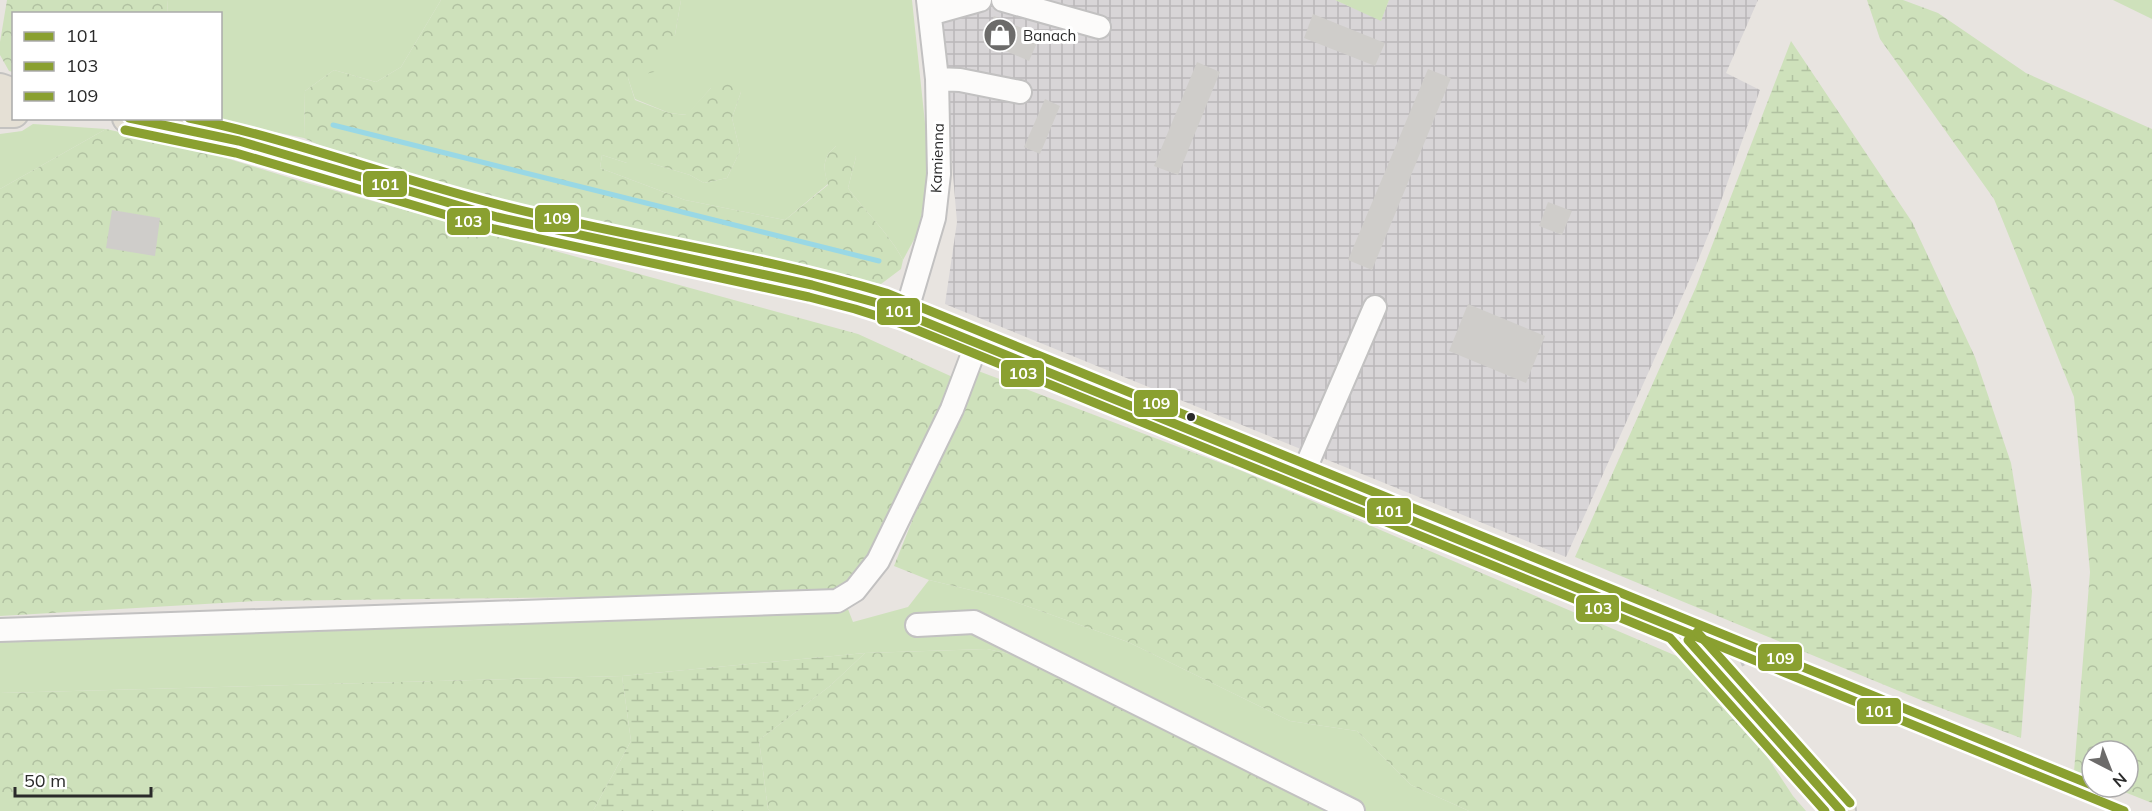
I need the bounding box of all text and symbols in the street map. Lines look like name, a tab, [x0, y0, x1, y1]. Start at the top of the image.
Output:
legend	[12, 12, 222, 120]
shop icon: Banach	[982, 17, 1018, 53]
text: 101	[66, 24, 98, 47]
place label: Banach	[1023, 26, 1076, 45]
text: 103	[66, 54, 98, 77]
text: 109	[66, 84, 98, 107]
street label: Kamienna	[926, 123, 948, 193]
line badge: 101	[362, 170, 408, 198]
text: 101	[371, 174, 399, 194]
line badge: 109	[534, 204, 580, 233]
line badge: 103	[446, 207, 491, 236]
text: 109	[543, 208, 571, 228]
text: 103	[454, 211, 482, 231]
line badge: 101	[876, 297, 921, 326]
text: 101	[885, 301, 913, 321]
line badge: 103	[1000, 359, 1045, 388]
text: 103	[1009, 363, 1037, 383]
line badge: 109	[1133, 389, 1179, 418]
text: 109	[1142, 393, 1170, 413]
unlabelled marker	[1185, 411, 1197, 423]
line badge: 101	[1366, 497, 1412, 525]
text: 101	[1375, 501, 1403, 521]
line badge: 103	[1575, 594, 1620, 623]
text: 103	[1584, 598, 1612, 618]
line badge: 109	[1757, 643, 1803, 672]
text: 109	[1766, 648, 1794, 668]
line badge: 101	[1856, 697, 1902, 725]
text: 101	[1865, 701, 1893, 721]
north arrow	[2080, 739, 2140, 799]
scale bar	[15, 760, 152, 798]
text: 50 m	[24, 769, 66, 792]
text: N	[2109, 769, 2131, 792]

